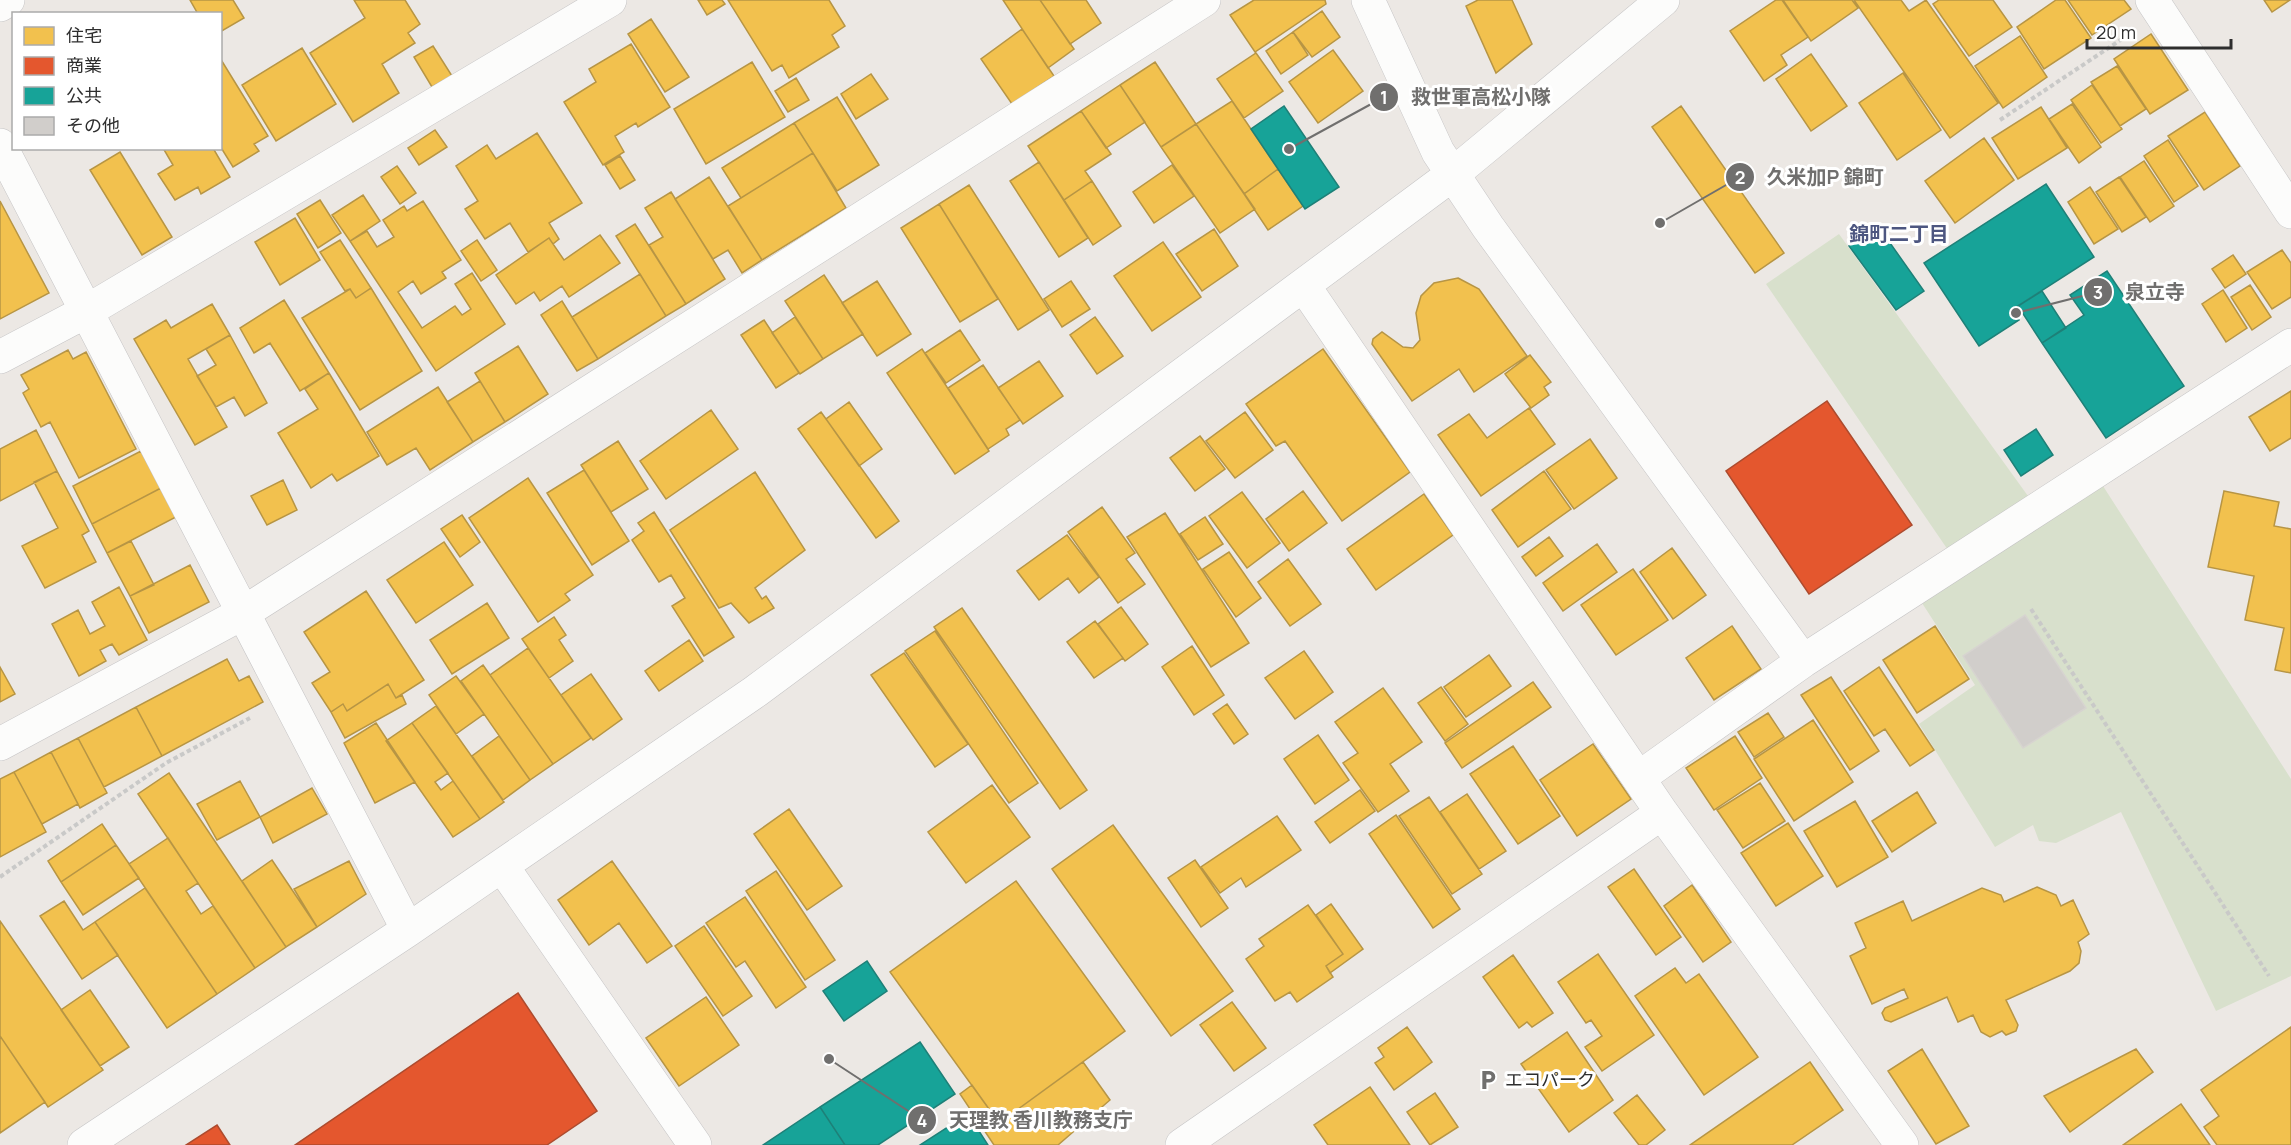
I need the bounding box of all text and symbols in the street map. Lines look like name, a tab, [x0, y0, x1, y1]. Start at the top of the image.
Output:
legend	[12, 12, 222, 150]
scale bar	[2087, 12, 2231, 50]
text: 20 m	[2096, 20, 2136, 44]
text: 住宅	[66, 23, 102, 47]
text: 商業	[66, 53, 102, 77]
callout: 救世軍高松小隊	[1369, 78, 1563, 116]
text: 公共	[66, 83, 102, 107]
text: 救世軍高松小隊	[1411, 83, 1551, 110]
text: 1	[1380, 85, 1388, 109]
text: その他	[66, 113, 120, 137]
callout: 久米加P 錦町	[1725, 158, 1896, 196]
text: 久米加P 錦町	[1767, 163, 1883, 190]
text: 2	[1735, 165, 1745, 189]
district label: 錦町二丁目	[1849, 220, 1949, 247]
callout: 泉立寺	[2083, 273, 2197, 311]
text: 泉立寺	[2125, 278, 2185, 305]
text: 3	[2093, 280, 2103, 304]
place label: エコパーク	[1505, 1067, 1595, 1091]
parking icon: エコパーク	[1476, 1068, 1500, 1092]
callout: 天理教 香川教務支庁	[907, 1101, 1145, 1139]
text: 天理教 香川教務支庁	[949, 1106, 1133, 1133]
text: 4	[917, 1108, 928, 1132]

